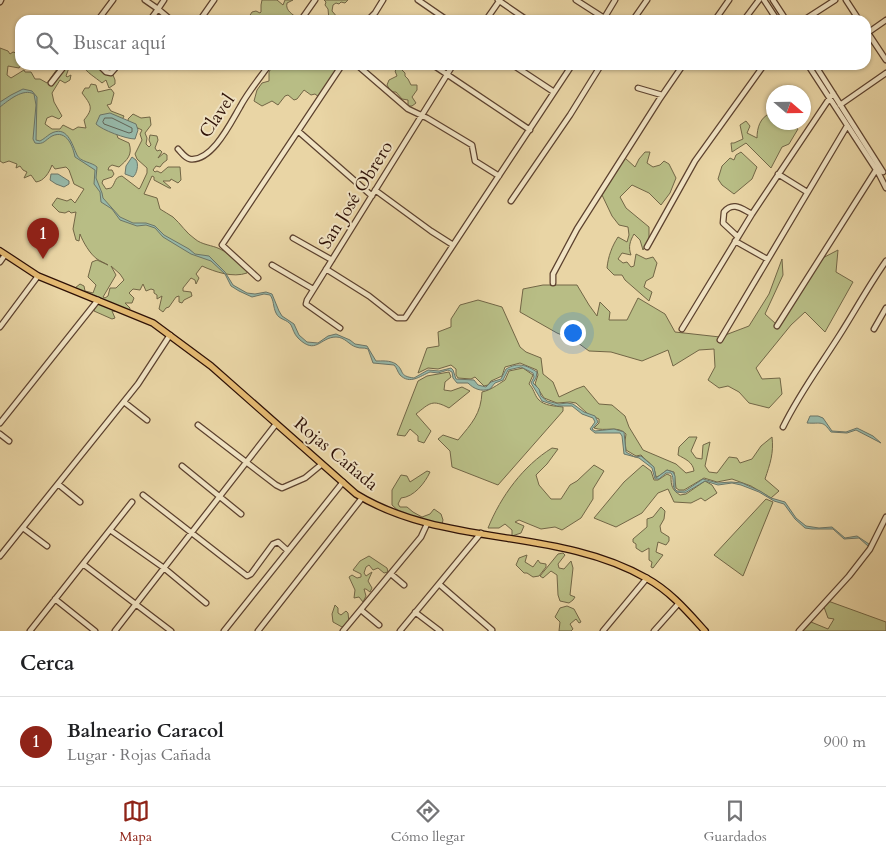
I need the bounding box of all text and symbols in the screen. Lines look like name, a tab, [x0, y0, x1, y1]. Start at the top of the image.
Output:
search box	[15, 15, 871, 70]
icon: search	[33, 29, 61, 57]
text: Buscar aquí	[73, 30, 166, 56]
north arrow	[766, 85, 811, 130]
street label: Clavel	[193, 89, 241, 143]
street label: San José Obrero	[313, 136, 399, 254]
pin: 1	[27, 218, 59, 259]
your location	[560, 320, 586, 346]
street label: Rojas Cañada	[289, 411, 384, 497]
text: Cerca	[20, 649, 74, 678]
text: Balneario Caracol	[67, 718, 224, 744]
text: 1	[32, 731, 40, 753]
text: 900 m	[824, 731, 866, 753]
text: Lugar · Rojas Cañada	[67, 744, 211, 766]
tab: Mapa	[119, 797, 152, 846]
tab: Cómo llegar	[391, 797, 465, 846]
tab: Guardados	[703, 797, 767, 846]

